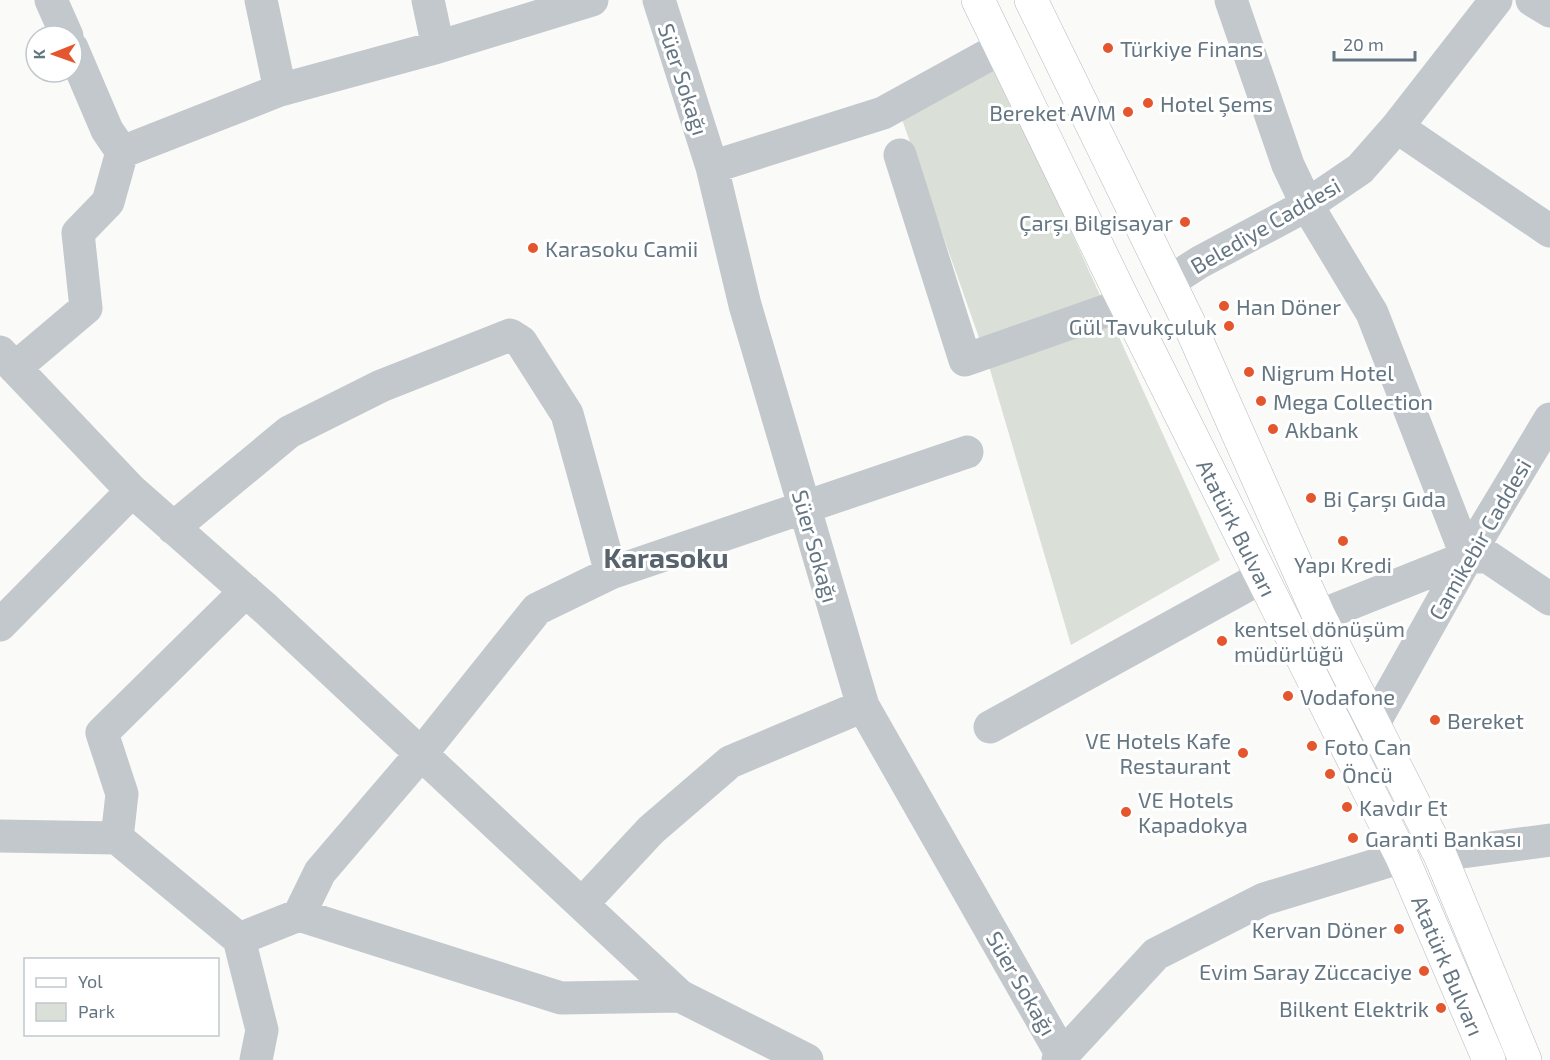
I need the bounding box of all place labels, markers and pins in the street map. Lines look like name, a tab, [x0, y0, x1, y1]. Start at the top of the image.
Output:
place label: Türkiye Finans	[1120, 35, 1263, 61]
marker: Türkiye Finans	[1101, 41, 1115, 55]
place label: Hotel Şems	[1160, 90, 1273, 118]
marker: Hotel Şems	[1141, 96, 1155, 110]
place label: Bereket AVM	[989, 99, 1116, 125]
marker: Bereket AVM	[1121, 105, 1135, 119]
place label: Çarşı Bilgisayar	[1019, 209, 1173, 237]
marker: Çarşı Bilgisayar	[1178, 215, 1192, 229]
place label: Karasoku Camii	[545, 235, 698, 261]
marker: Karasoku Camii	[526, 241, 540, 255]
place label: Han Döner	[1236, 293, 1341, 319]
marker: Han Döner	[1217, 299, 1231, 313]
place label: Gül Tavukçuluk	[1069, 313, 1217, 341]
marker: Gül Tavukçuluk	[1222, 319, 1236, 333]
place label: Nigrum Hotel	[1261, 359, 1394, 385]
marker: Nigrum Hotel	[1242, 365, 1256, 379]
place label: Mega Collection	[1273, 388, 1433, 414]
marker: Mega Collection	[1254, 394, 1268, 408]
place label: Akbank	[1285, 416, 1358, 442]
marker: Akbank	[1266, 422, 1280, 436]
place label: Bi Çarşı Gıda	[1323, 485, 1446, 513]
marker: Bi Çarşı Gıda	[1304, 491, 1318, 505]
marker: Yapı Kredi	[1336, 534, 1350, 548]
place label: Yapı Kredi	[1294, 551, 1392, 577]
place label: kentsel dönüşüm müdürlüğü	[1234, 615, 1405, 666]
marker: kentsel dönüşüm müdürlüğü	[1215, 634, 1229, 648]
place label: Vodafone	[1300, 683, 1395, 709]
marker: Vodafone	[1281, 689, 1295, 703]
place label: Bereket	[1447, 707, 1524, 733]
marker: Bereket	[1428, 713, 1442, 727]
place label: VE Hotels Kafe Restaurant	[1085, 727, 1231, 778]
place label: Foto Can	[1324, 733, 1411, 759]
marker: Foto Can	[1305, 739, 1319, 753]
marker: VE Hotels Kafe Restaurant	[1236, 746, 1250, 760]
place label: Öncü	[1342, 761, 1393, 787]
marker: Öncü	[1323, 767, 1337, 781]
place label: VE Hotels Kapadokya	[1138, 786, 1248, 837]
place label: Kavdır Et	[1359, 794, 1448, 820]
marker: Kavdır Et	[1340, 800, 1354, 814]
marker: VE Hotels Kapadokya	[1119, 805, 1133, 819]
place label: Garanti Bankası	[1365, 825, 1522, 851]
marker: Garanti Bankası	[1346, 831, 1360, 845]
place label: Kervan Döner	[1252, 916, 1387, 942]
marker: Kervan Döner	[1392, 922, 1406, 936]
place label: Evim Saray Züccaciye	[1199, 958, 1412, 984]
marker: Evim Saray Züccaciye	[1417, 964, 1431, 978]
place label: Bilkent Elektrik	[1279, 995, 1429, 1021]
marker: Bilkent Elektrik	[1434, 1001, 1448, 1015]

